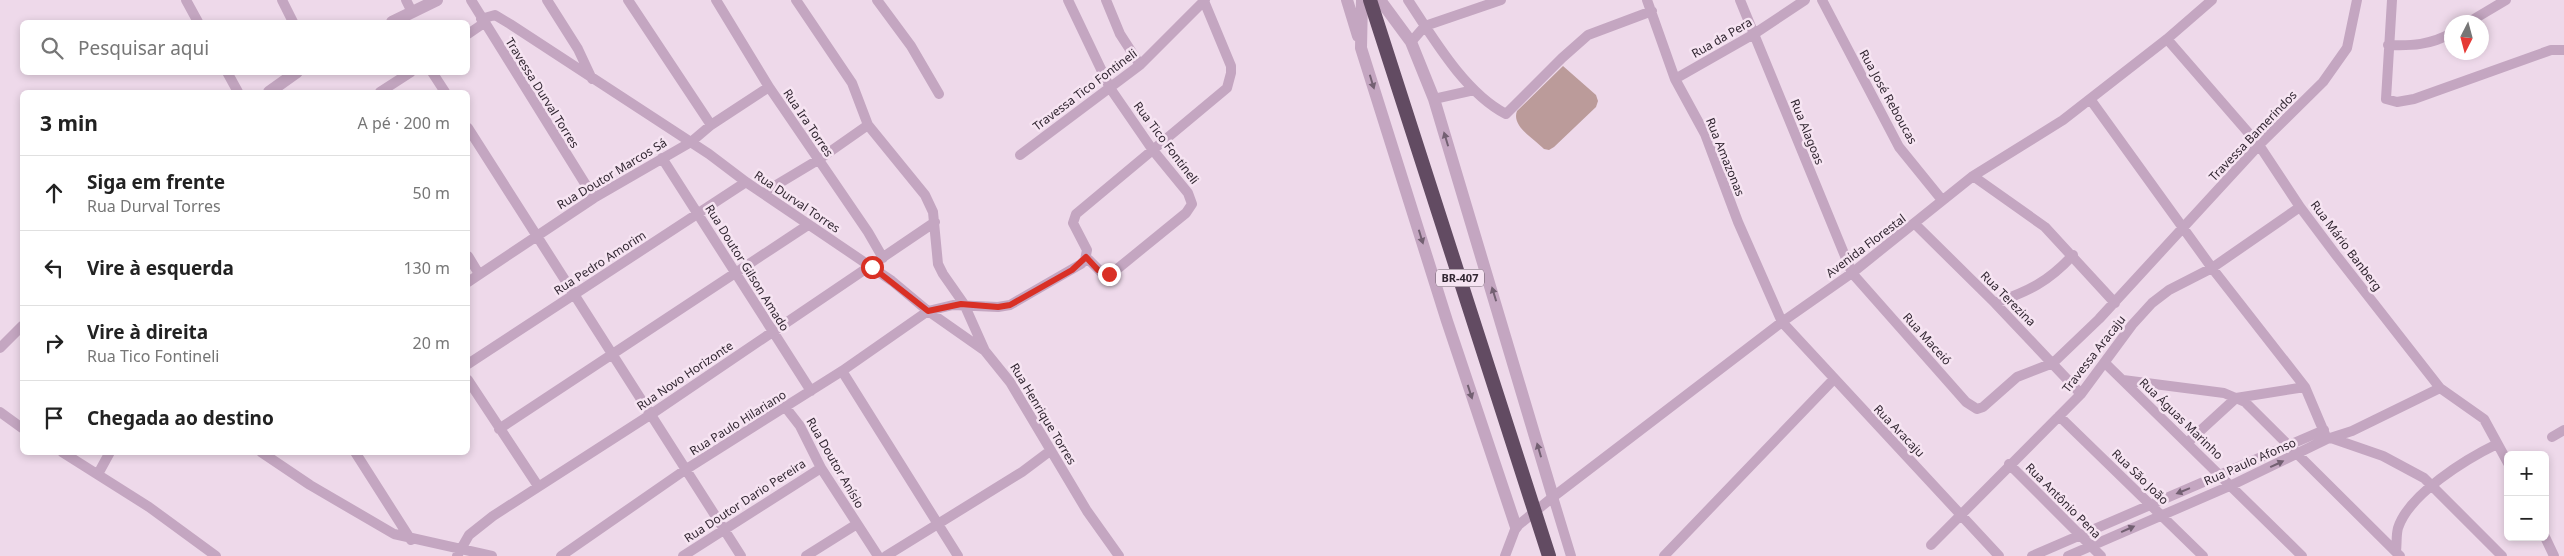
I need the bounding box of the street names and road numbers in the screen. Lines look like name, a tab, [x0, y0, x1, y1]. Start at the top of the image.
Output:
street label: Rua da Pera	[1688, 13, 1755, 62]
street label: Travessa Durval Torres	[502, 34, 583, 151]
street label: Travessa Tico Fontineli	[1029, 45, 1140, 134]
street label: Rua José Reboucas	[1855, 47, 1922, 147]
street label: Rua Ira Torres	[779, 85, 838, 160]
street label: Travessa Bamerindos	[2205, 86, 2301, 185]
street label: Rua Alagoas	[1787, 96, 1828, 167]
street label: Rua Tico Fontineli	[1130, 98, 1203, 187]
street label: Rua Amazonas	[1702, 115, 1749, 199]
street label: Rua Doutor Marcos Sá	[554, 134, 670, 213]
street label: Rua Durval Torres	[751, 167, 844, 237]
street label: Rua Mário Banberg	[2307, 197, 2386, 294]
street label: Rua Doutor Gilson Amado	[701, 201, 793, 334]
street label: Avenida Florestal	[1822, 210, 1909, 281]
street label: Rua Pedro Amorim	[550, 226, 649, 299]
street label: Rua Terezina	[1977, 267, 2040, 330]
road number: BR-407	[1436, 270, 1484, 286]
street label: Rua Maceió	[1899, 309, 1956, 369]
street label: Travessa Aracaju	[2058, 311, 2129, 396]
street label: Rua Novo Horizonte	[633, 337, 736, 414]
street label: Rua Henrique Torres	[1006, 360, 1081, 468]
street label: Rua Águas Marinho	[2136, 374, 2227, 463]
street label: Rua Paulo Hilariano	[686, 386, 789, 459]
street label: Rua Aracaju	[1870, 401, 1929, 461]
street label: Rua Doutor Anísio	[803, 414, 868, 511]
street label: Rua Paulo Afonso	[2201, 434, 2299, 489]
street label: Rua São João	[2108, 445, 2172, 508]
street label: Rua Doutor Dario Pereira	[681, 455, 809, 546]
street label: Rua Antônio Pena	[2022, 459, 2105, 542]

